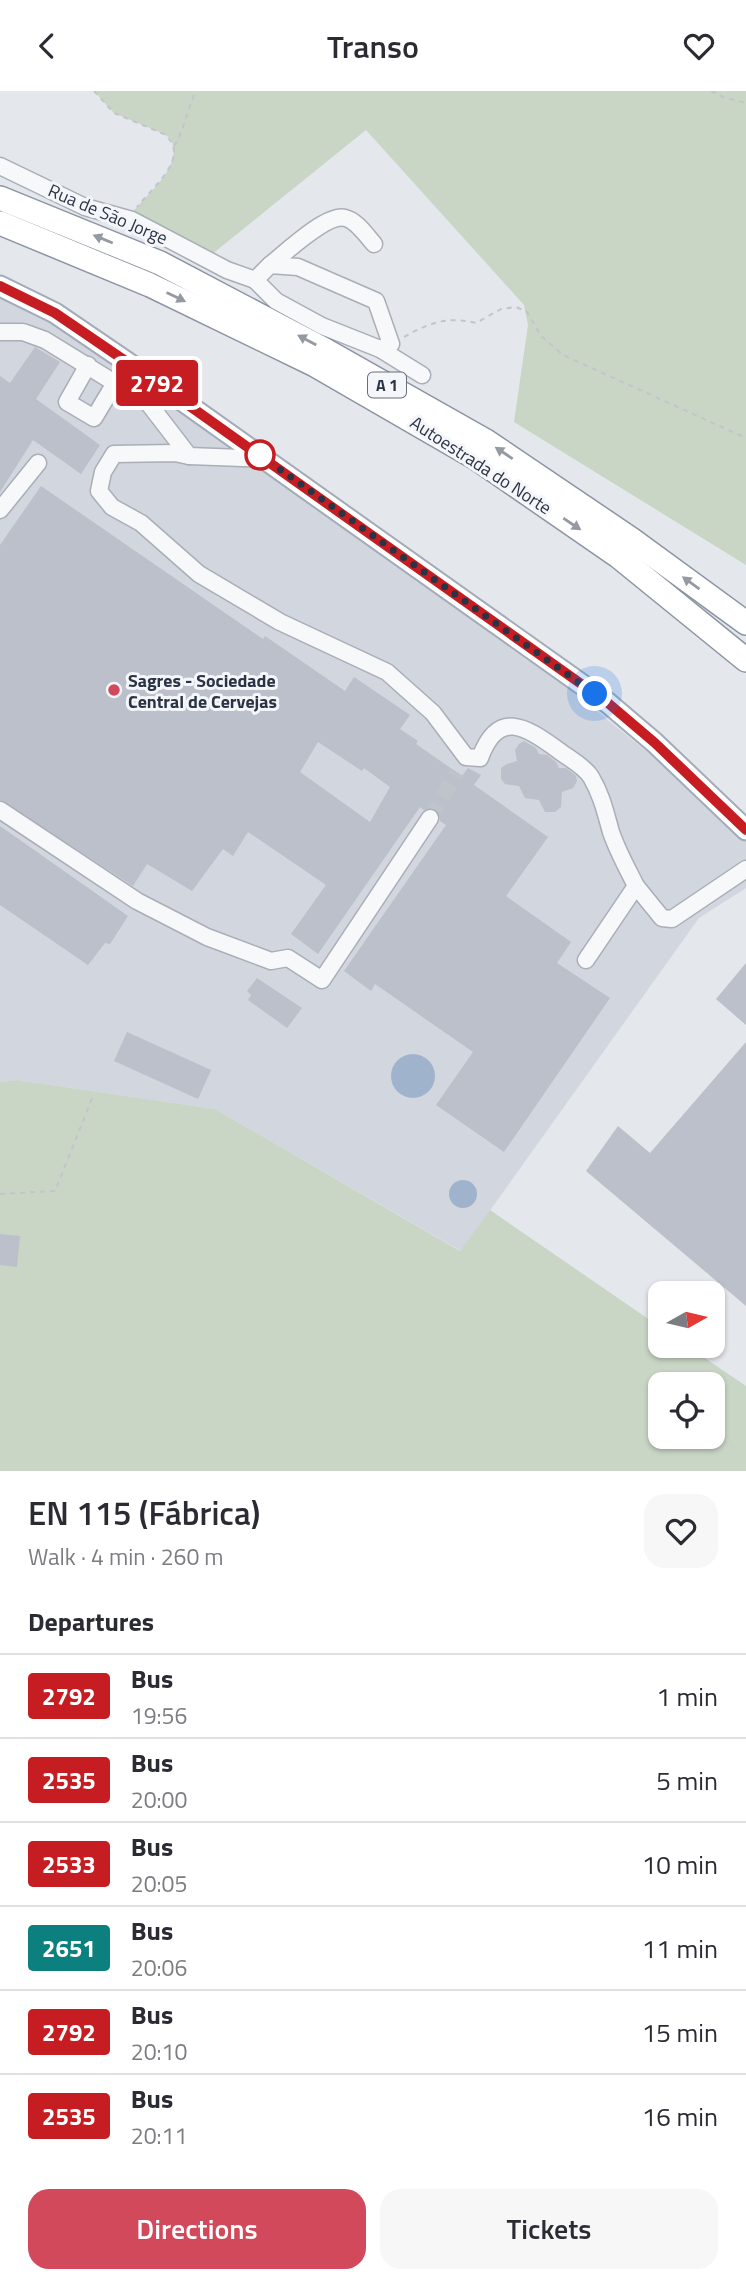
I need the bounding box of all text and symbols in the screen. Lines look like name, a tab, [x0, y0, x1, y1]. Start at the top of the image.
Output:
text: Transo	[327, 22, 419, 70]
icon: back	[28, 27, 66, 65]
icon: heart	[680, 27, 718, 65]
street label: Rua de São Jorge	[44, 177, 172, 251]
one-way arrow	[92, 234, 113, 245]
one-way arrow	[166, 292, 186, 303]
one-way arrow	[297, 334, 316, 346]
line badge: 2792	[108, 360, 206, 406]
text: 2792	[130, 365, 184, 401]
road number: A 1	[368, 373, 406, 397]
street label: Autoestrada do Norte	[405, 409, 557, 521]
unlabelled marker	[245, 440, 275, 470]
one-way arrow	[495, 446, 513, 460]
one-way arrow	[563, 517, 581, 531]
one-way arrow	[682, 576, 700, 590]
place label: Sagres - Sociedade Central de Cervejas	[128, 667, 277, 715]
your location	[577, 676, 612, 711]
marker: Sagres - Sociedade Central de Cervejas	[106, 682, 122, 698]
north arrow	[648, 1281, 724, 1358]
map controls	[648, 1281, 725, 1449]
button: locate	[648, 1372, 725, 1449]
text: EN 115 (Fábrica)	[28, 1488, 260, 1538]
button: heart	[644, 1494, 718, 1568]
text: Walk · 4 min · 260 m	[28, 1539, 224, 1574]
text: Departures	[28, 1602, 154, 1641]
text: Bus	[131, 1659, 173, 1698]
text: 1 min	[656, 1677, 718, 1716]
text: 2792	[42, 1678, 96, 1714]
text: 19:56	[131, 1698, 187, 1733]
text: Bus	[131, 1743, 173, 1782]
text: 5 min	[656, 1761, 718, 1800]
text: 2535	[42, 1762, 96, 1798]
text: 20:00	[131, 1782, 187, 1817]
text: Bus	[131, 1827, 173, 1866]
text: 10 min	[642, 1845, 718, 1884]
text: 2533	[42, 1846, 96, 1882]
text: 20:05	[131, 1866, 187, 1901]
text: Bus	[131, 1911, 173, 1950]
text: 11 min	[642, 1929, 718, 1968]
text: 2651	[42, 1930, 96, 1966]
text: 20:06	[131, 1950, 187, 1985]
text: Bus	[131, 1995, 173, 2034]
text: 15 min	[642, 2013, 718, 2052]
text: 2792	[42, 2014, 96, 2050]
text: 20:10	[131, 2034, 187, 2069]
text: Bus	[131, 2079, 173, 2118]
text: 16 min	[642, 2097, 718, 2136]
text: 2535	[42, 2098, 96, 2134]
text: 20:11	[131, 2118, 187, 2153]
button: Directions	[28, 2189, 366, 2269]
button: Tickets	[380, 2189, 718, 2269]

